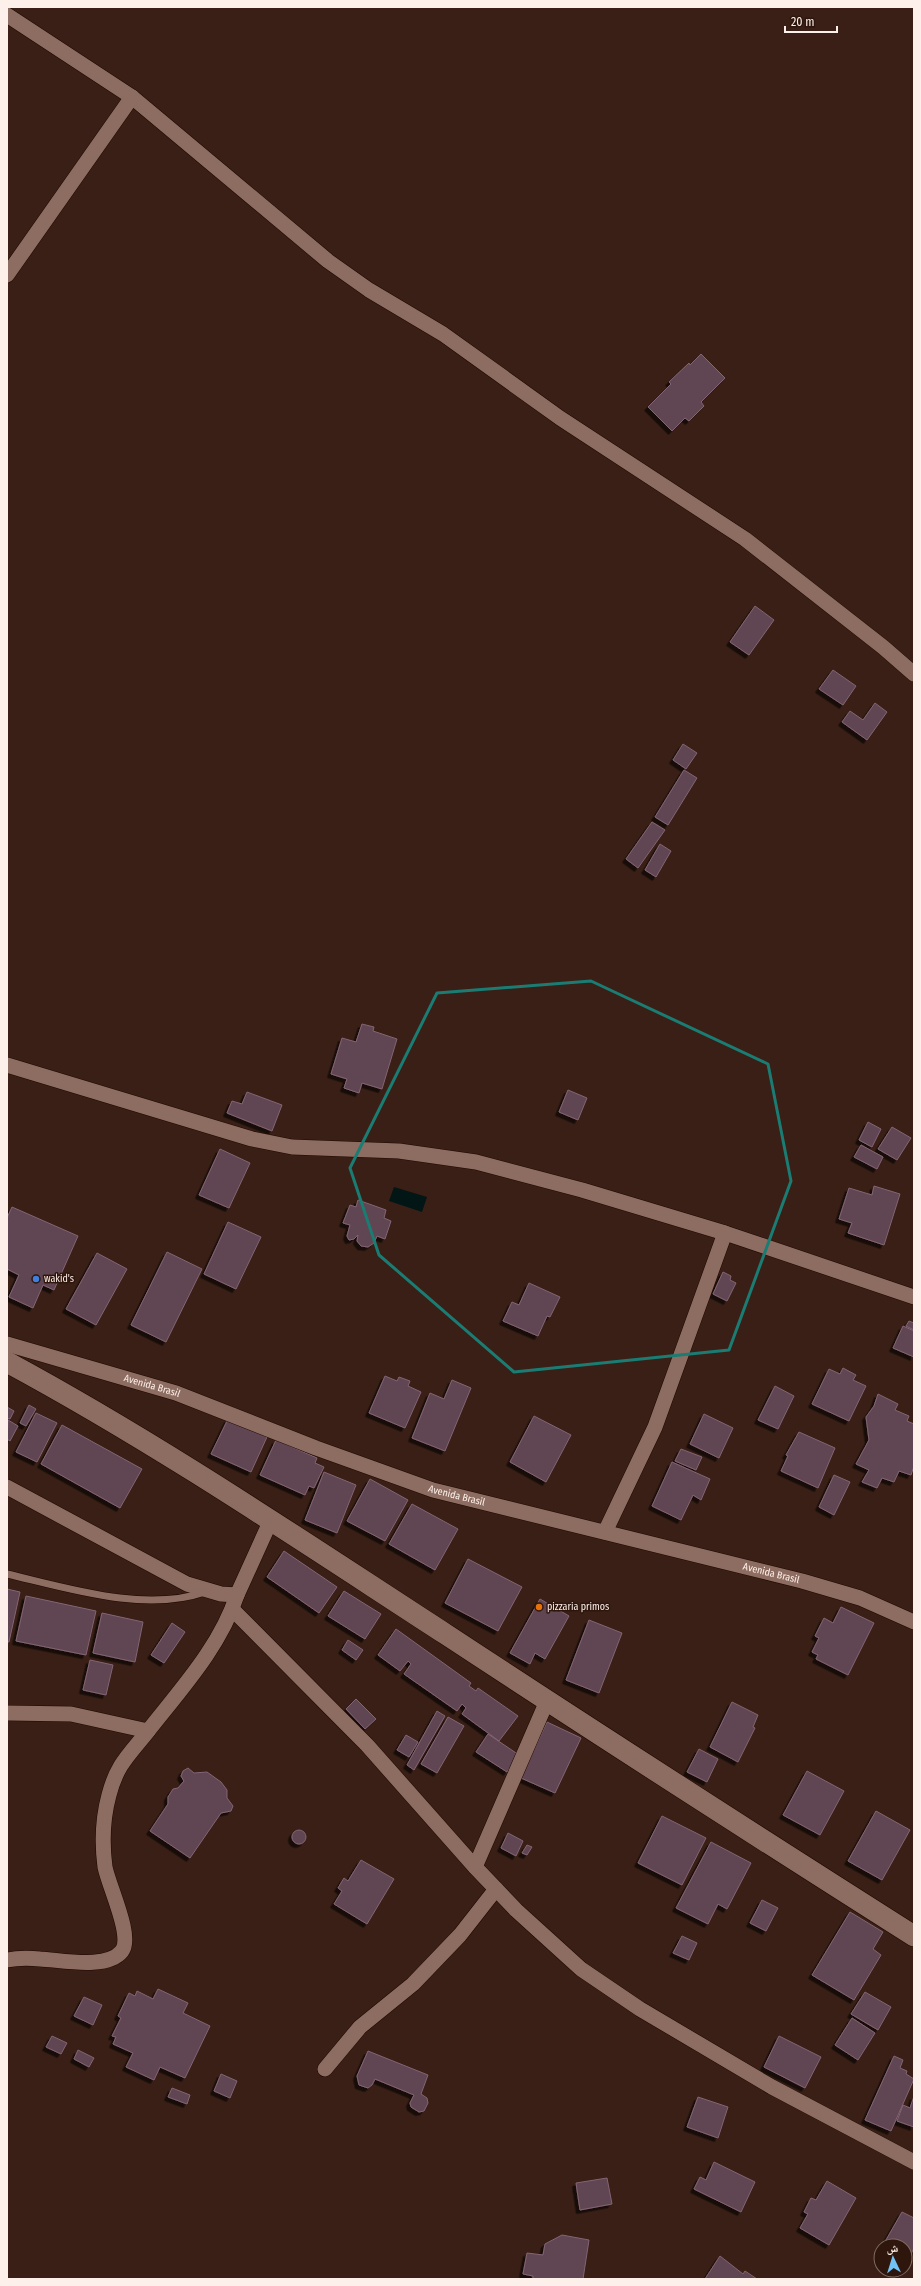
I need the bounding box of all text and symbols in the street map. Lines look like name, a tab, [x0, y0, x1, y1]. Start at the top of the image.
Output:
scale bar	[785, 8, 837, 34]
text: 20 m	[791, 15, 815, 29]
place label: wakid's	[44, 1273, 74, 1285]
marker: wakid's	[31, 1274, 41, 1284]
street label: Avenida Brasil	[122, 1372, 182, 1400]
street label: Avenida Brasil	[427, 1483, 487, 1509]
street label: Avenida Brasil	[742, 1561, 801, 1586]
place label: pizzaria primos	[547, 1601, 609, 1613]
marker: pizzaria primos	[534, 1602, 544, 1612]
north arrow	[873, 2238, 913, 2278]
text: ش	[886, 2242, 899, 2256]

